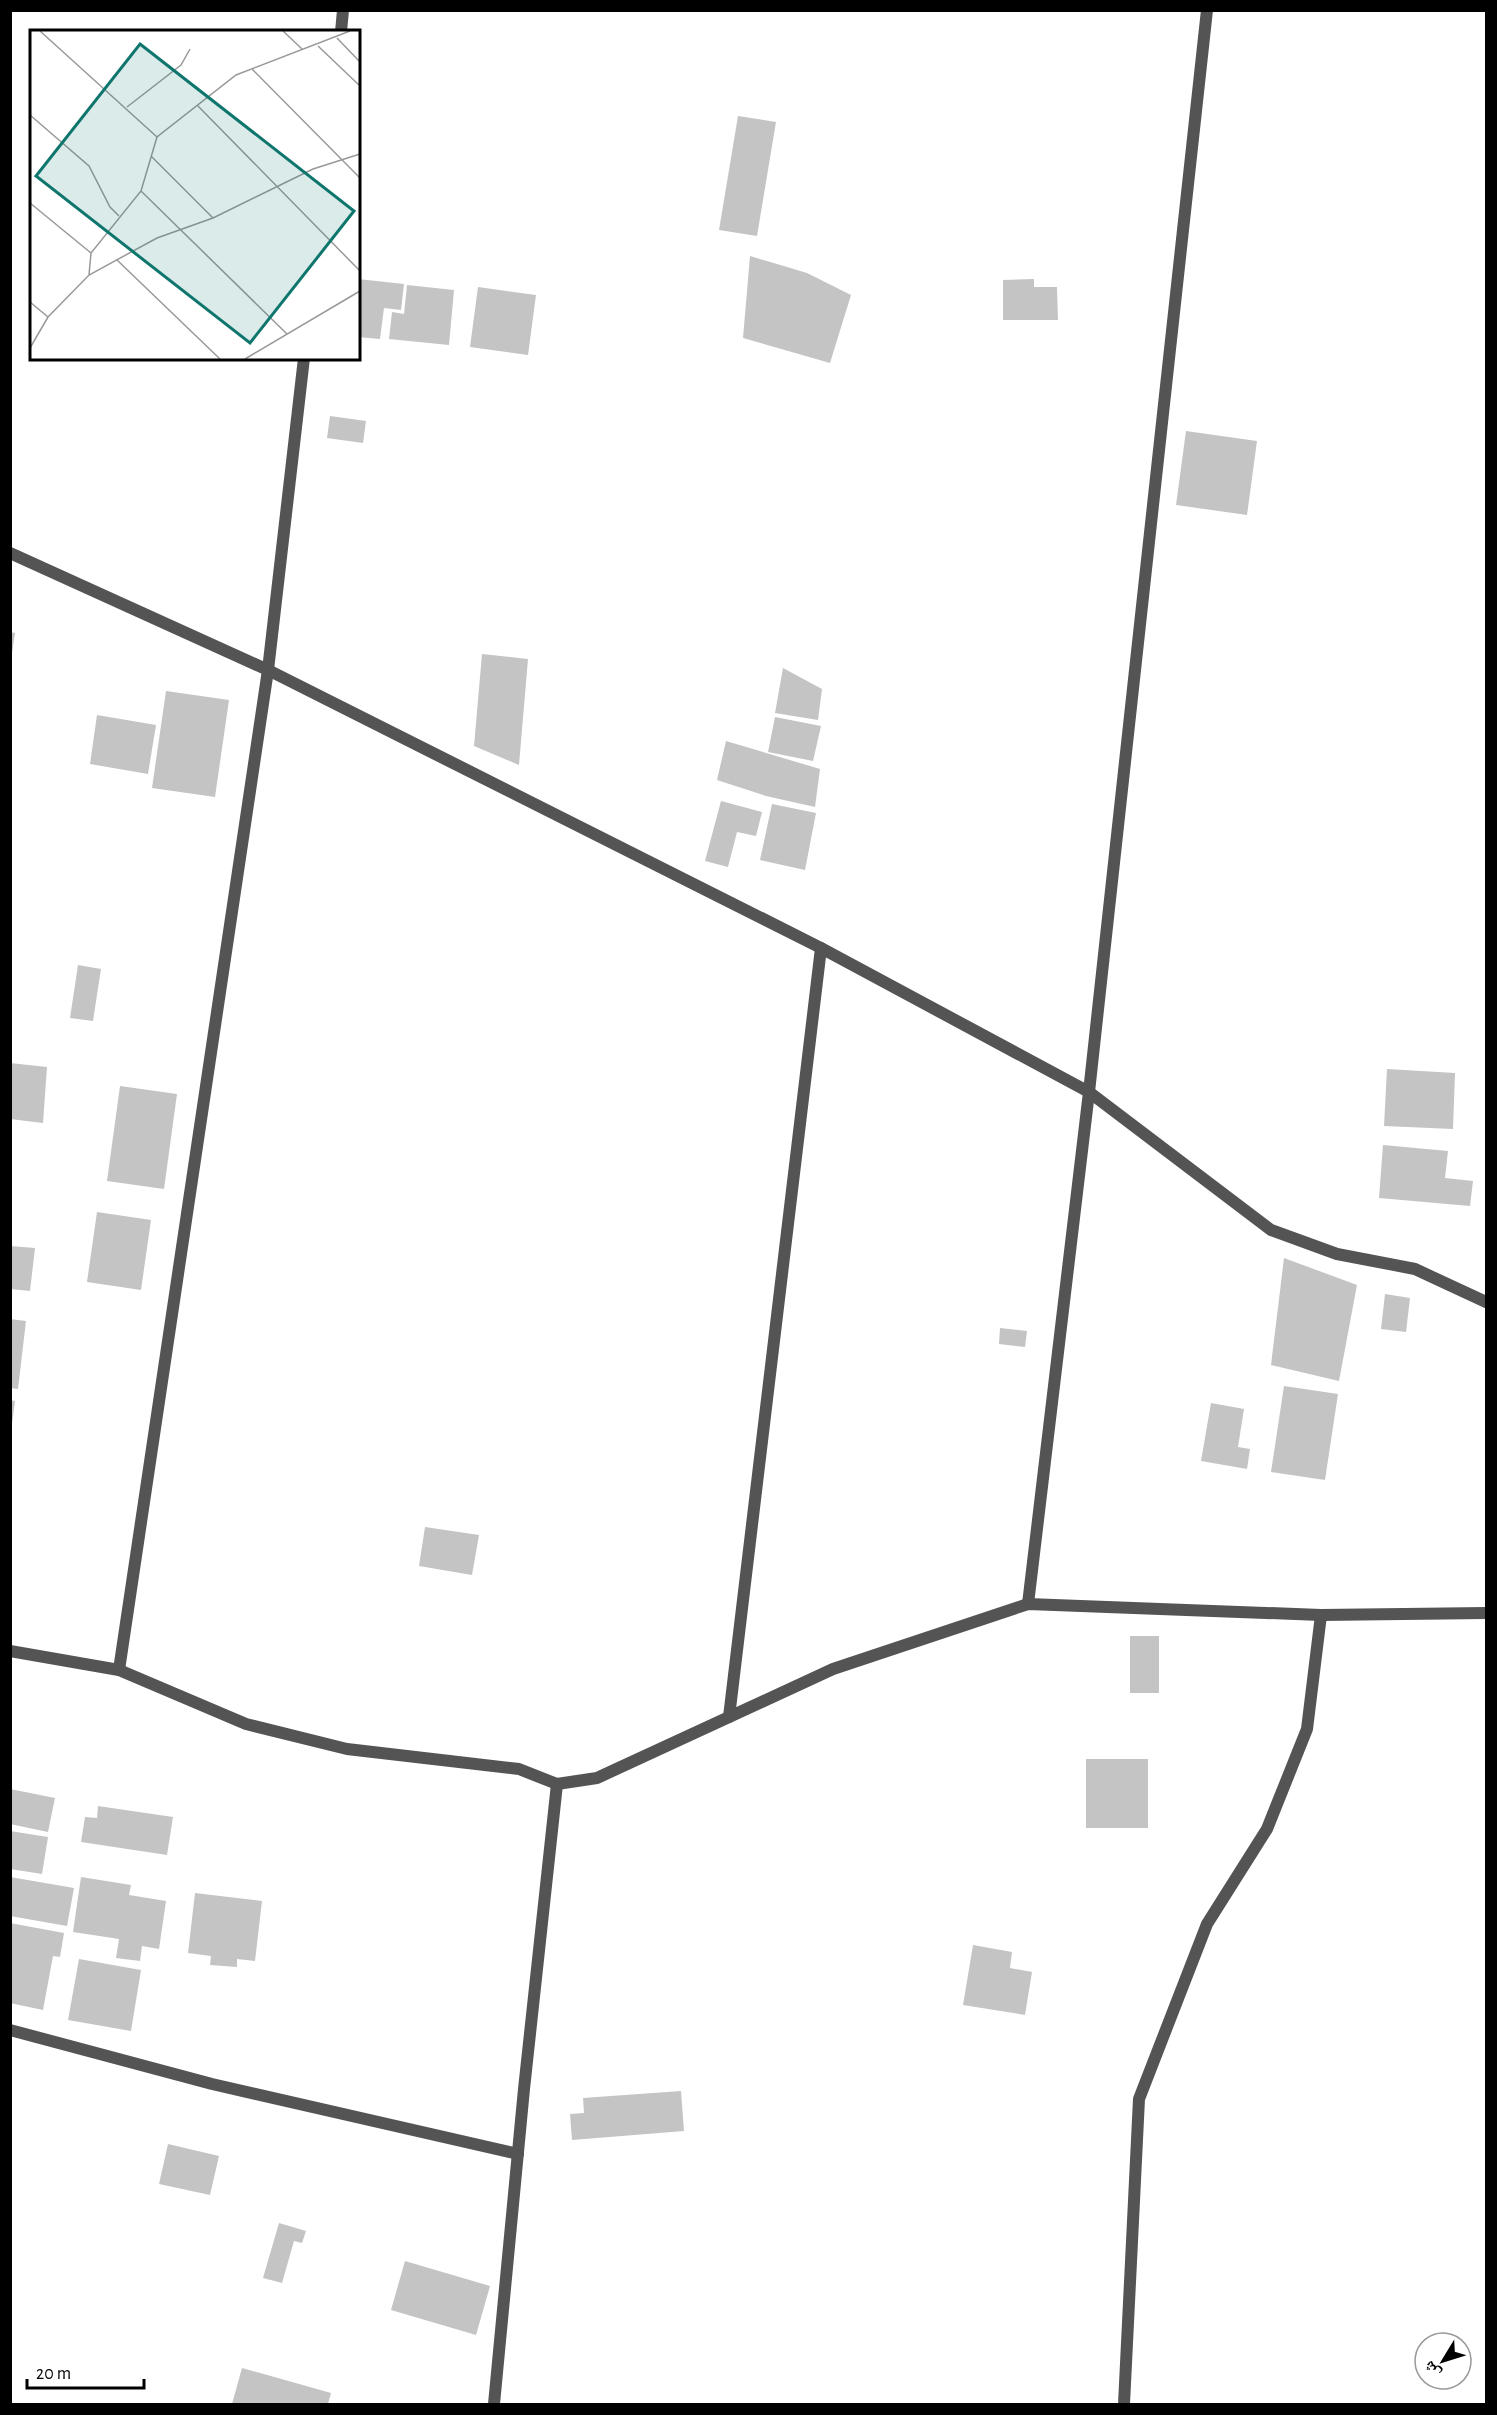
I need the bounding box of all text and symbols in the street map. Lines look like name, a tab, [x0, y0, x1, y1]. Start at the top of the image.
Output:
inset map	[30, 30, 360, 360]
north arrow	[1413, 2331, 1473, 2391]
scale bar	[27, 2352, 144, 2390]
text: ش	[1420, 2357, 1444, 2381]
text: 20 m	[36, 2365, 71, 2383]

